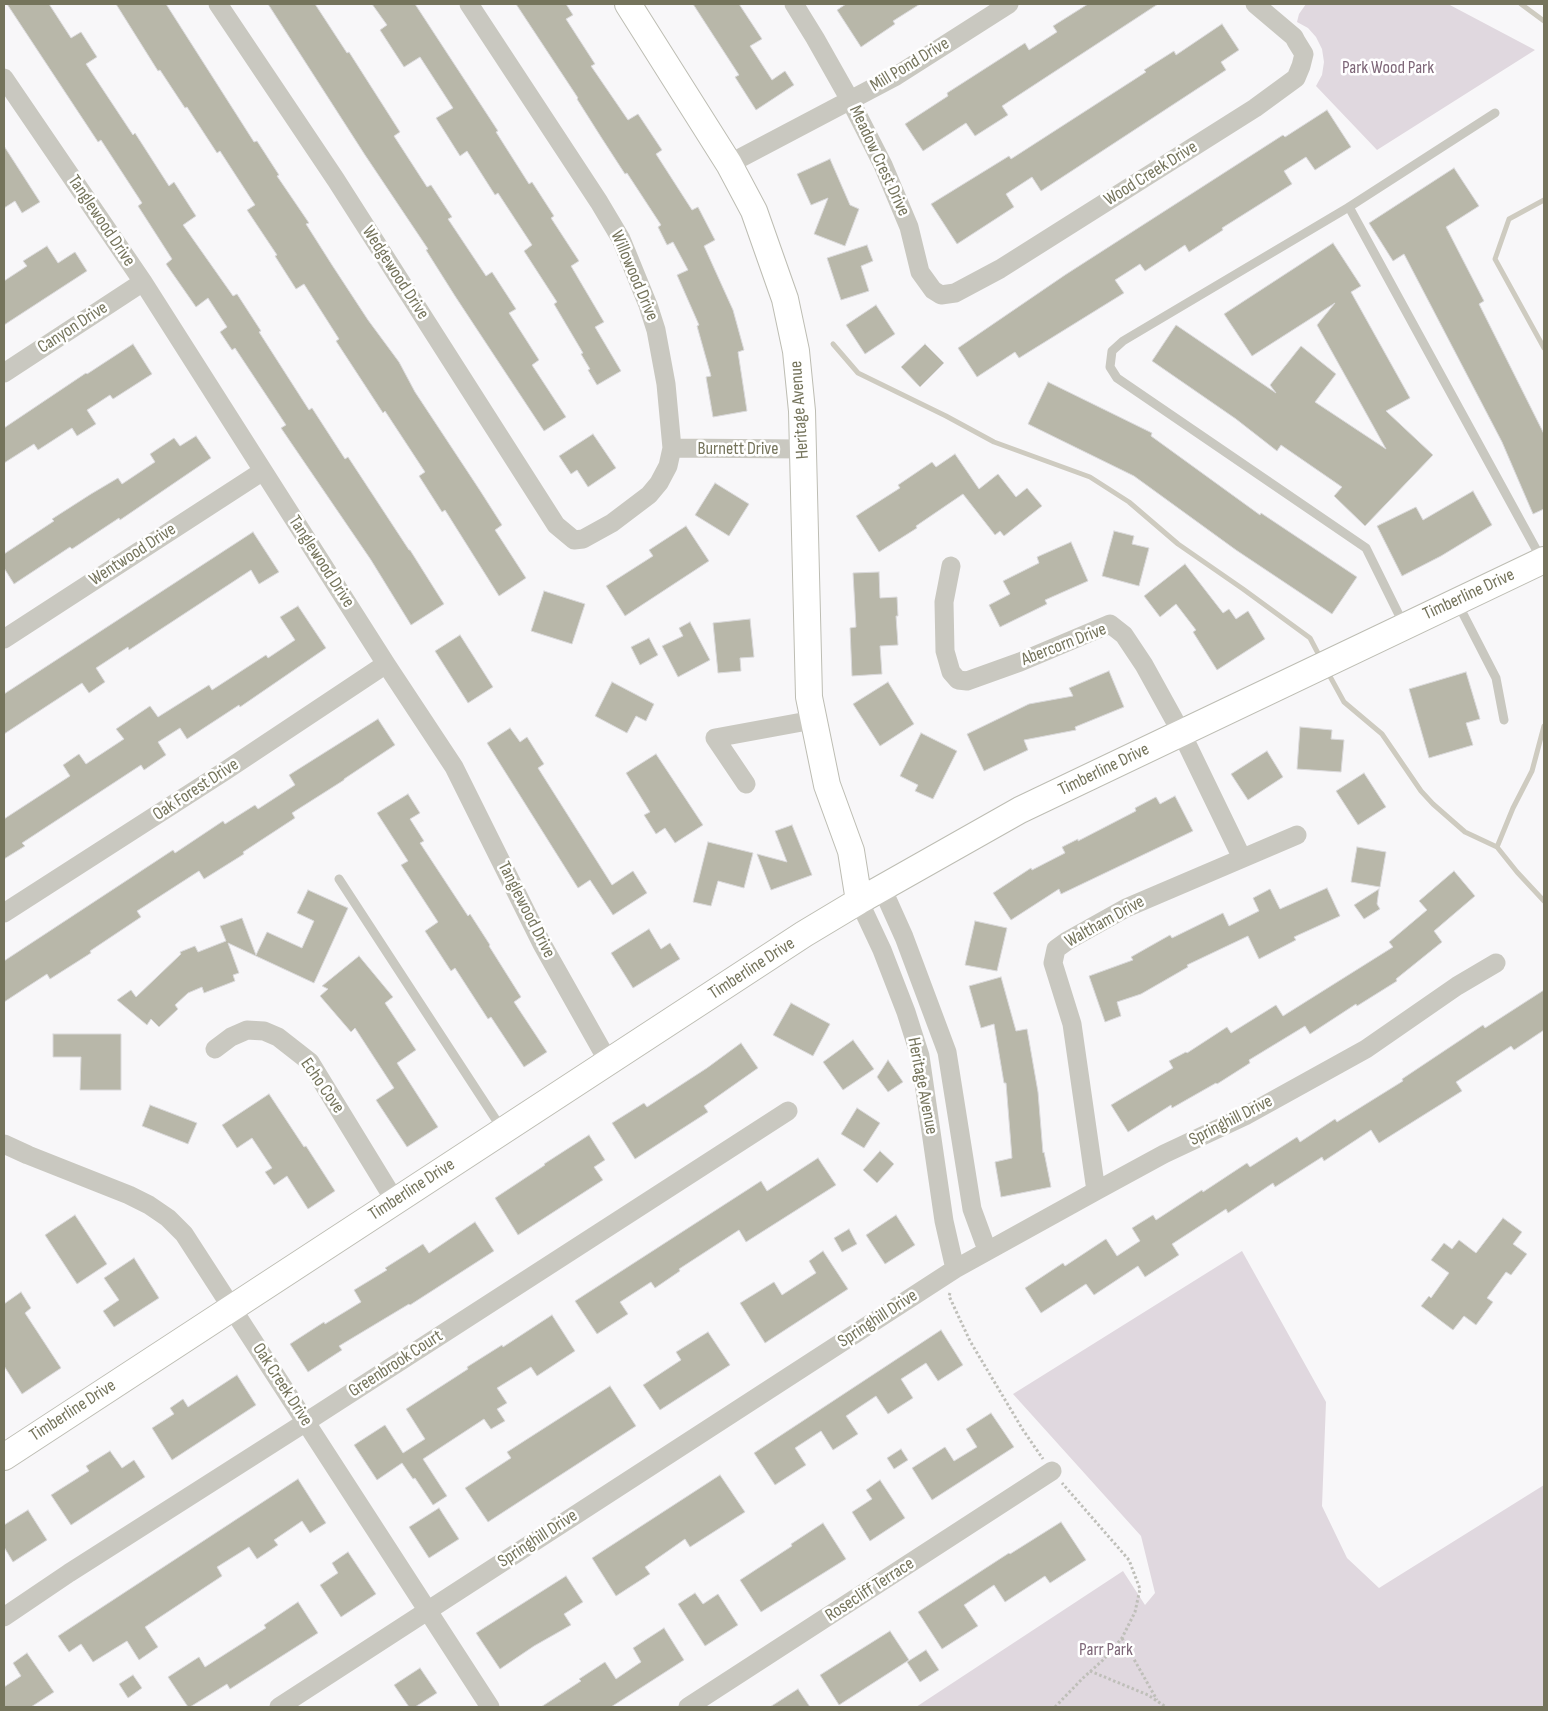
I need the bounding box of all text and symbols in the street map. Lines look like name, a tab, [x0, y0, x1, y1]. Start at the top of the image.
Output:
street label: Mill Pond Drive	[867, 33, 953, 97]
park label: Park Wood Park	[1342, 57, 1434, 79]
street label: Meadow Crest Drive	[844, 102, 914, 220]
street label: Wood Creek Drive	[1100, 137, 1202, 211]
street label: Tanglewood Drive	[63, 171, 139, 271]
street label: Wedgewood Drive	[357, 222, 433, 324]
street label: Willowood Drive	[605, 228, 663, 324]
street label: Canyon Drive	[34, 297, 112, 359]
street label: Heritage Avenue	[786, 360, 814, 460]
street label: Burnett Drive	[698, 438, 778, 460]
street label: Tanglewood Drive	[283, 512, 359, 612]
street label: Wentwood Drive	[86, 519, 180, 591]
street label: Timberline Drive	[1420, 564, 1518, 626]
street label: Abercorn Drive	[1018, 619, 1110, 671]
street label: Timberline Drive	[1055, 739, 1153, 801]
street label: Oak Forest Drive	[149, 754, 243, 826]
street label: Tanglewood Drive	[492, 858, 560, 962]
street label: Waltham Drive	[1062, 891, 1148, 953]
street label: Timberline Drive	[705, 933, 799, 1005]
street label: Heritage Avenue	[902, 1036, 942, 1136]
street label: Echo Cove	[295, 1054, 349, 1118]
street label: Springhill Drive	[1186, 1091, 1276, 1151]
street label: Timberline Drive	[365, 1154, 459, 1226]
street label: Springhill Drive	[834, 1285, 922, 1353]
street label: Greenbrook Court	[345, 1326, 447, 1402]
street label: Oak Creek Drive	[247, 1339, 317, 1431]
street label: Timberline Drive	[26, 1375, 120, 1447]
street label: Springhill Drive	[494, 1505, 582, 1573]
street label: Rosecliff Terrace	[822, 1553, 918, 1627]
park label: Parr Park	[1079, 1639, 1133, 1661]

